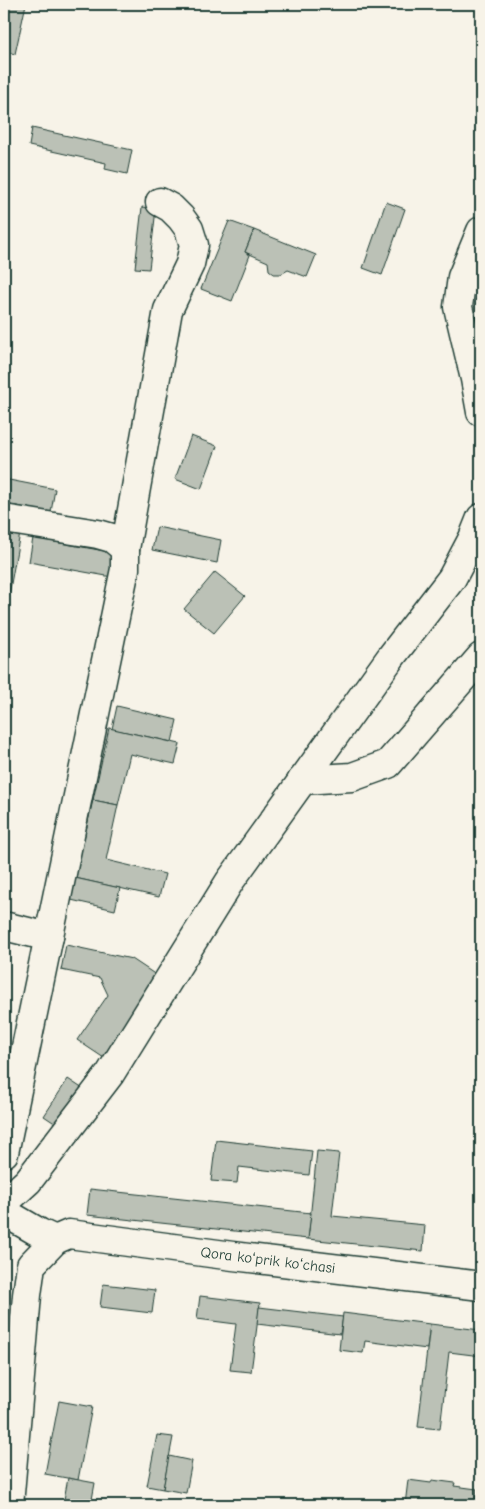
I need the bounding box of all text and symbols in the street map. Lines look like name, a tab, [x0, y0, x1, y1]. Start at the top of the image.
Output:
street label: Qora koʻprik koʻchasi	[200, 1243, 336, 1277]

